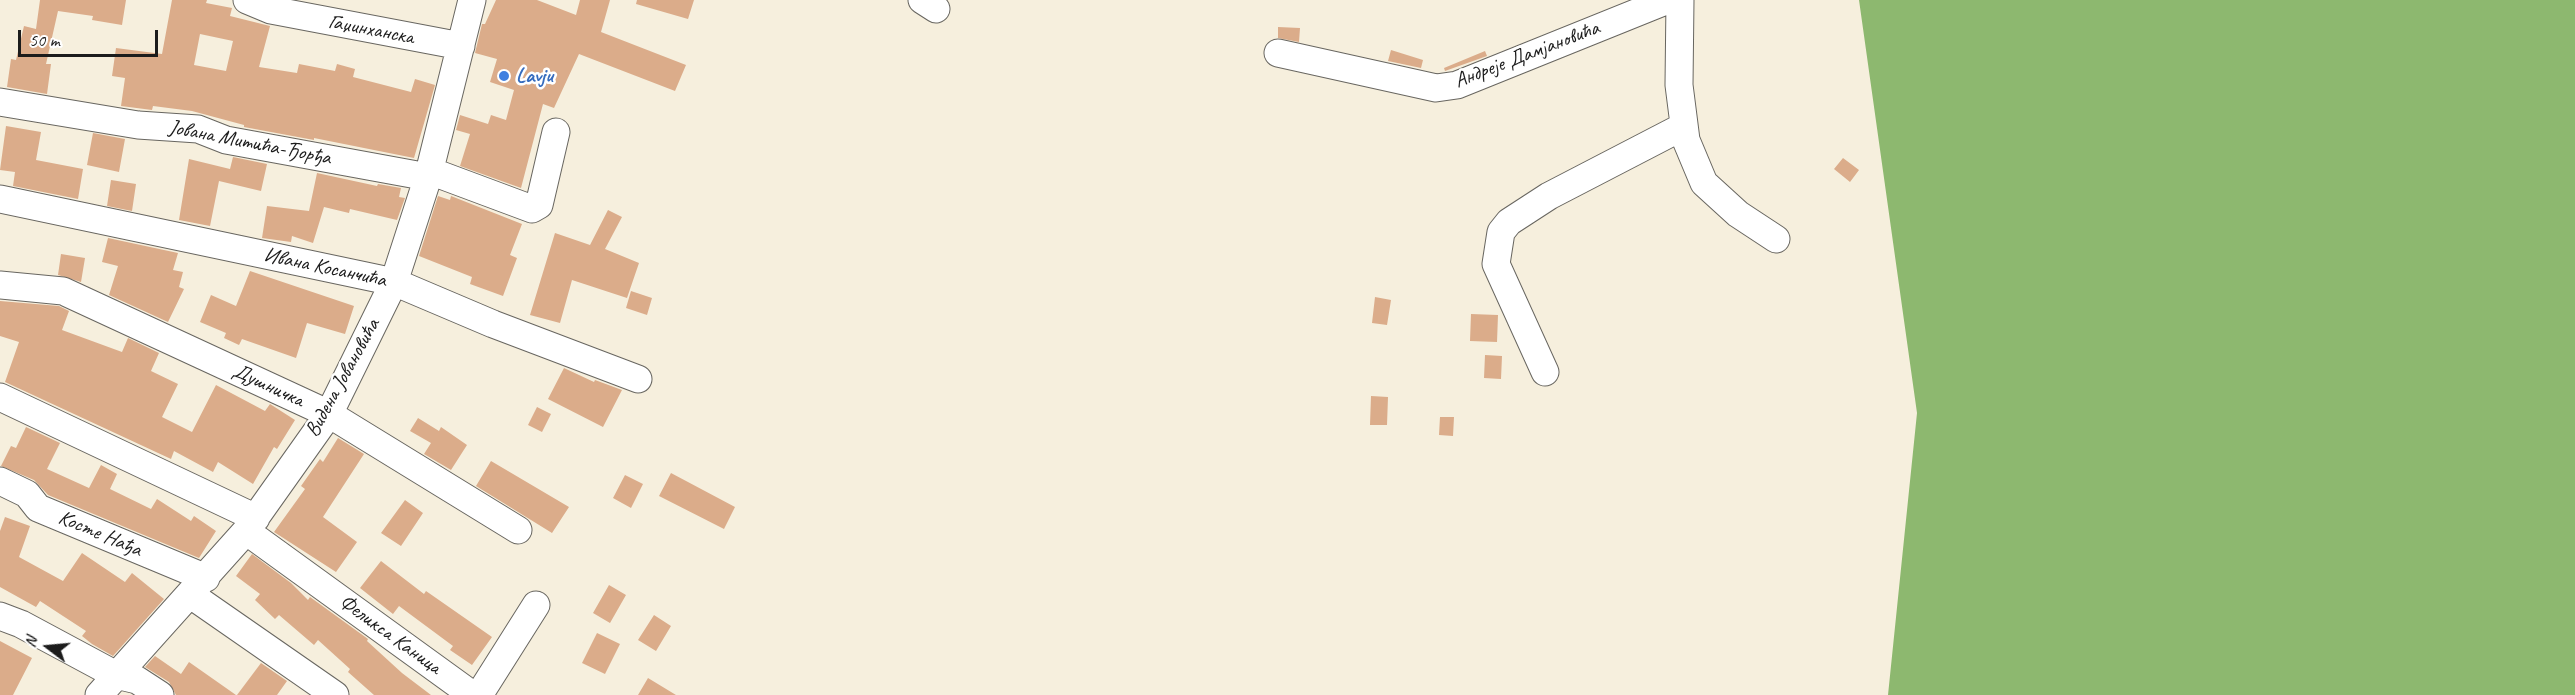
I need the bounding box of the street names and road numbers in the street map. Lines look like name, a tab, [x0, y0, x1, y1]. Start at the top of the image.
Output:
street label: Гаџинханска	[326, 9, 416, 51]
street label: Андреје Дамјановића	[1451, 16, 1603, 94]
street label: Јована Митића-Ђорђа	[167, 115, 333, 171]
street label: Ивана Косанчића	[262, 243, 388, 293]
street label: Видена Јовановића	[300, 314, 386, 442]
street label: Душничка	[228, 359, 308, 413]
street label: Косте Нађа	[55, 505, 145, 563]
street label: Феликса Каница	[334, 590, 446, 680]

